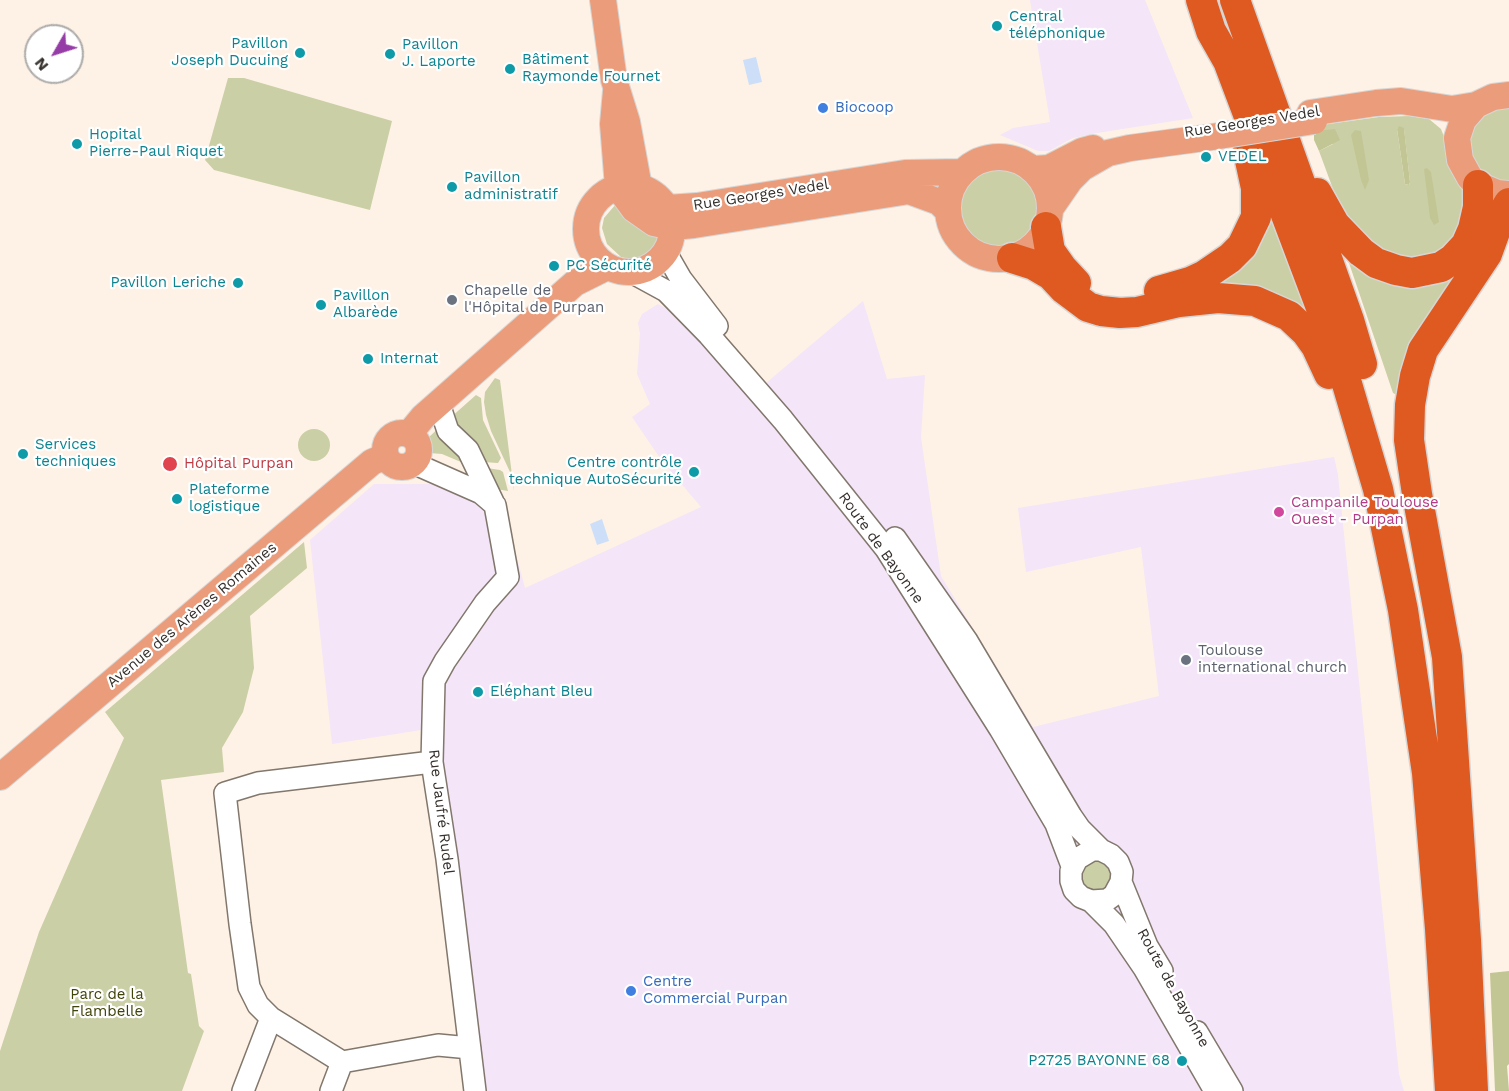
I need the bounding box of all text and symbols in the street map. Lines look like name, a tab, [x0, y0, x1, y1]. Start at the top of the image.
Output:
place label: Central téléphonique	[1009, 8, 1105, 43]
marker: Central téléphonique	[990, 19, 1004, 33]
north arrow	[24, 24, 84, 84]
place label: Pavillon Joseph Ducuing	[171, 35, 288, 70]
place label: Pavillon J. Laporte	[402, 36, 476, 71]
marker: Pavillon Joseph Ducuing	[293, 46, 307, 60]
marker: Pavillon J. Laporte	[383, 47, 397, 61]
place label: Bâtiment Raymonde Fournet	[522, 51, 660, 86]
text: N	[30, 54, 52, 75]
marker: Bâtiment Raymonde Fournet	[503, 62, 517, 76]
place label: Biocoop	[835, 99, 894, 117]
marker: Biocoop	[816, 101, 830, 115]
street label: Rue Georges Vedel	[1183, 102, 1321, 142]
place label: Hopital Pierre-Paul Riquet	[89, 126, 223, 161]
marker: Hopital Pierre-Paul Riquet	[70, 137, 84, 151]
place label: VEDEL	[1218, 148, 1267, 166]
marker: VEDEL	[1199, 150, 1213, 164]
place label: Pavillon administratif	[464, 169, 558, 204]
street label: Rue Georges Vedel	[692, 175, 830, 215]
marker: Pavillon administratif	[445, 180, 459, 194]
place label: PC Sécurité	[566, 257, 652, 275]
marker: PC Sécurité	[547, 259, 561, 273]
place label: Pavillon Leriche	[110, 274, 226, 292]
marker: Pavillon Leriche	[231, 276, 245, 290]
place label: Chapelle de l'Hôpital de Purpan	[464, 282, 604, 317]
place label: Pavillon Albarède	[333, 287, 398, 322]
marker: Chapelle de l'Hôpital de Purpan	[445, 293, 459, 307]
marker: Pavillon Albarède	[314, 298, 328, 312]
place label: Internat	[380, 350, 438, 368]
marker: Internat	[361, 352, 375, 366]
place label: Services techniques	[35, 436, 116, 471]
marker: Services techniques	[16, 447, 30, 461]
place label: Centre contrôle technique AutoSécurité	[508, 454, 682, 489]
marker: Hôpital Purpan	[161, 455, 179, 473]
place label: Hôpital Purpan	[184, 455, 293, 473]
marker: Centre contrôle technique AutoSécurité	[687, 465, 701, 479]
place label: Plateforme logistique	[189, 481, 270, 516]
street label: Route de Bayonne	[835, 489, 927, 607]
marker: Plateforme logistique	[170, 492, 184, 506]
place label: Campanile Toulouse Ouest - Purpan	[1291, 494, 1439, 529]
marker: Campanile Toulouse Ouest - Purpan	[1272, 505, 1286, 519]
street label: Avenue des Arènes Romaines	[103, 539, 281, 691]
place label: Toulouse international church	[1198, 642, 1347, 677]
marker: Toulouse international church	[1179, 653, 1193, 667]
place label: Eléphant Bleu	[490, 683, 593, 701]
marker: Eléphant Bleu	[471, 685, 485, 699]
street label: Rue Jaufré Rudel	[424, 748, 458, 876]
street label: Route de Bayonne	[1133, 925, 1213, 1051]
place label: Centre Commercial Purpan	[643, 973, 788, 1008]
marker: Centre Commercial Purpan	[624, 984, 638, 998]
park label: Parc de la Flambelle	[70, 986, 144, 1021]
place label: P2725 BAYONNE 68	[1028, 1052, 1170, 1070]
marker: P2725 BAYONNE 68	[1175, 1054, 1189, 1068]

